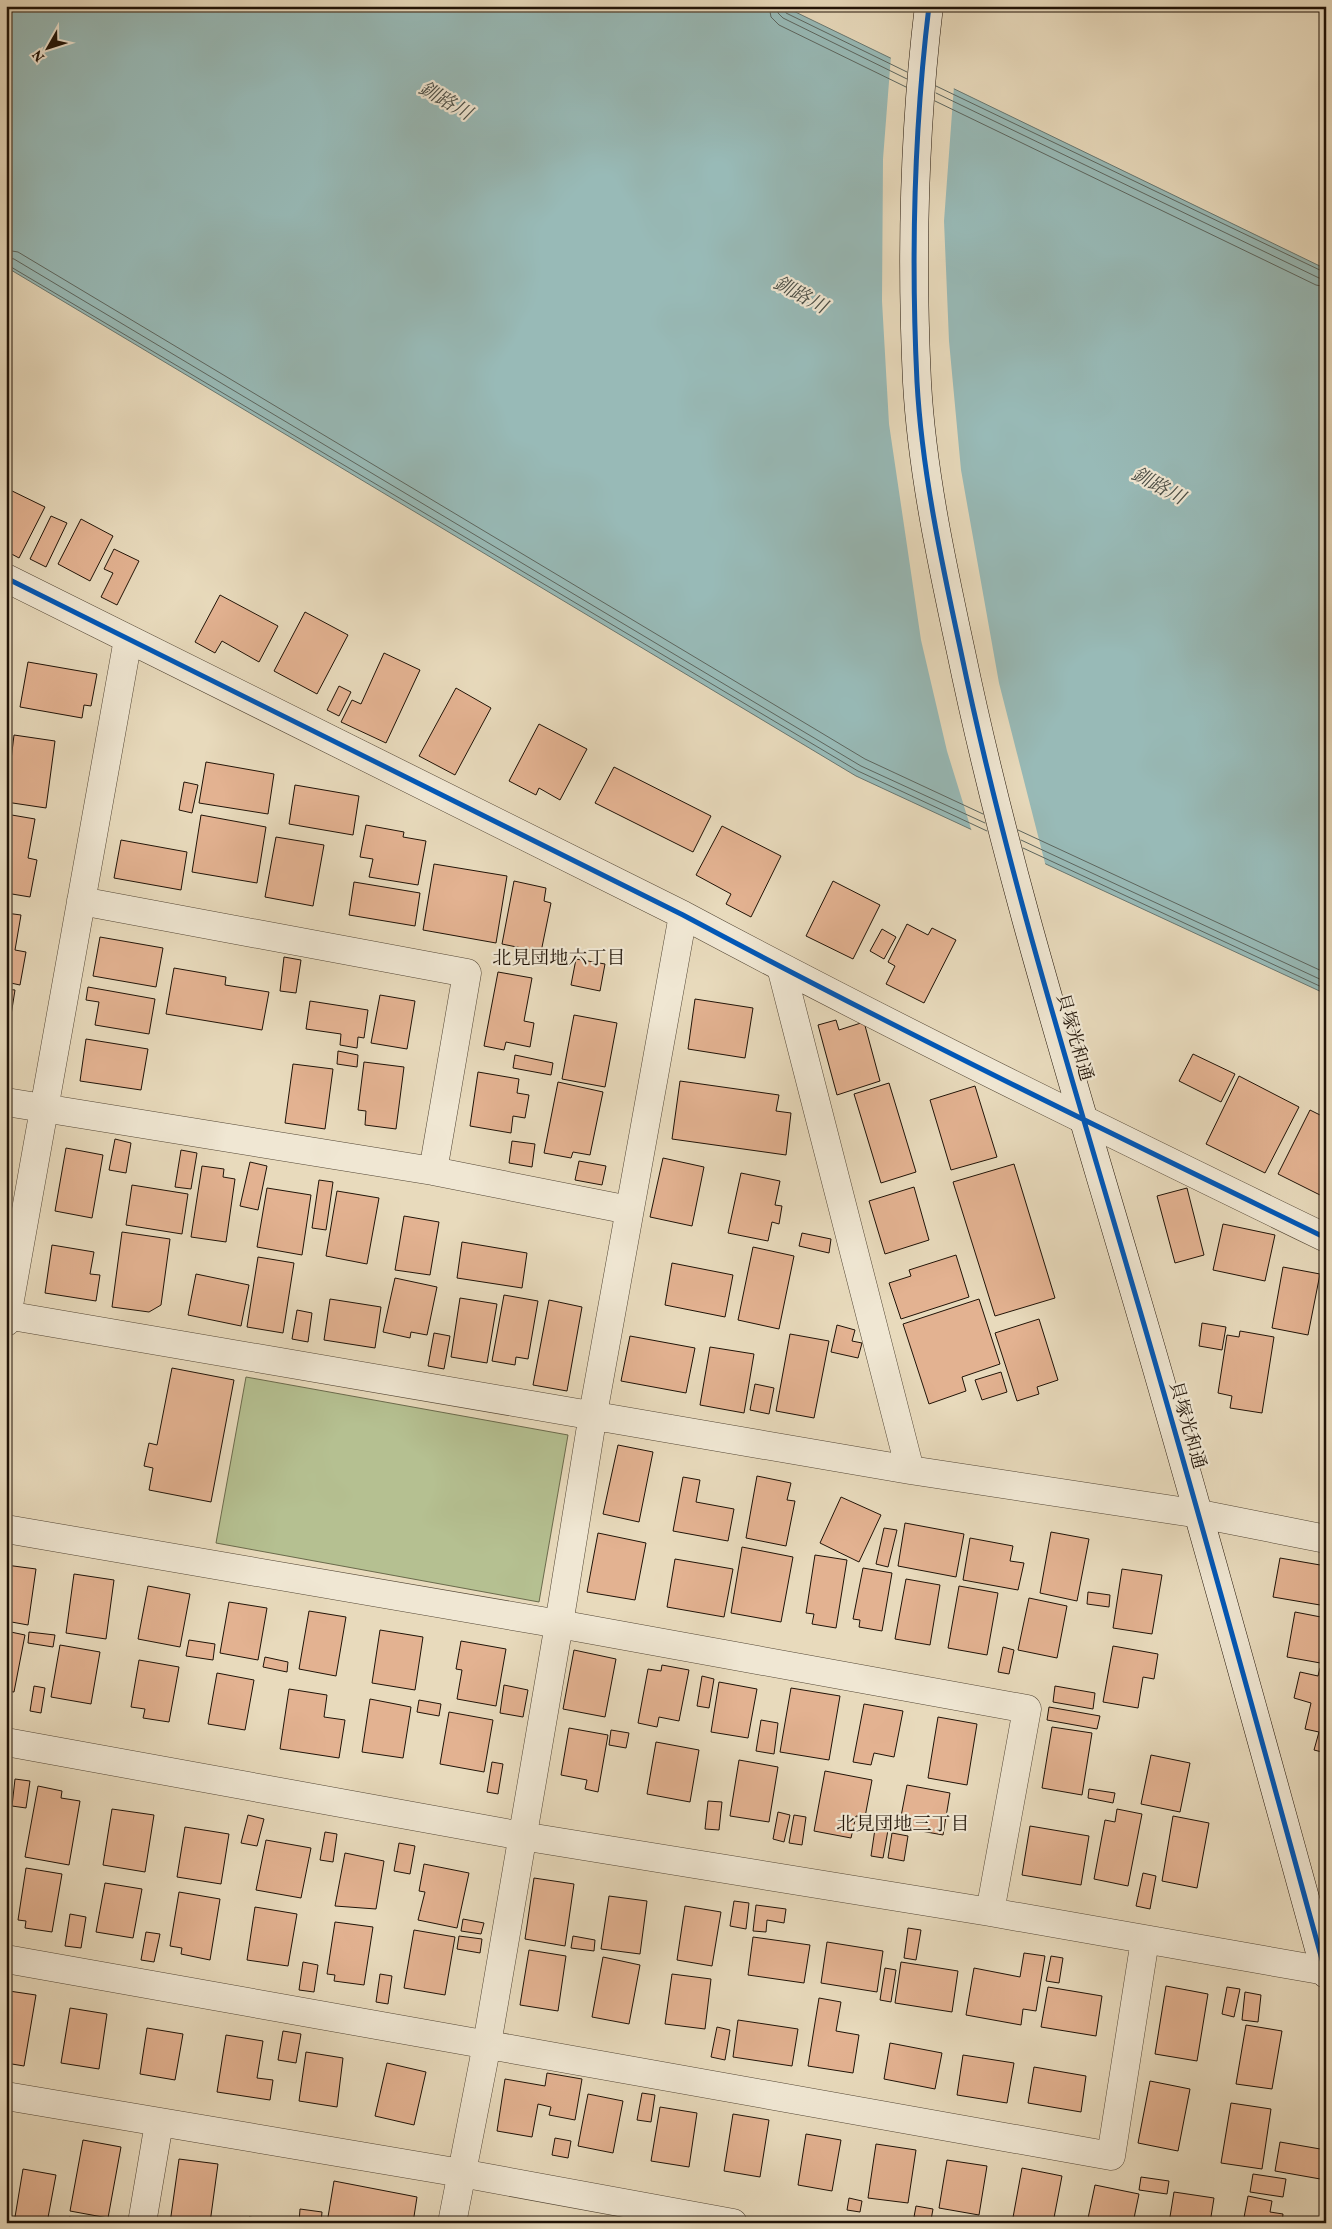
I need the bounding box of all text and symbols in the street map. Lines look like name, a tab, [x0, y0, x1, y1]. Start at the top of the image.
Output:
north arrow	[22, 22, 72, 72]
text: N	[28, 45, 50, 65]
water label: 釧路川	[414, 76, 478, 128]
water label: 釧路川	[769, 271, 833, 322]
water label: 釧路川	[1127, 462, 1191, 513]
district label: 北見団地六丁目	[492, 946, 626, 972]
street label: 貝塚光和通	[1049, 991, 1098, 1084]
street label: 貝塚光和通	[1162, 1379, 1211, 1472]
district label: 北見団地三丁目	[836, 1812, 970, 1838]

